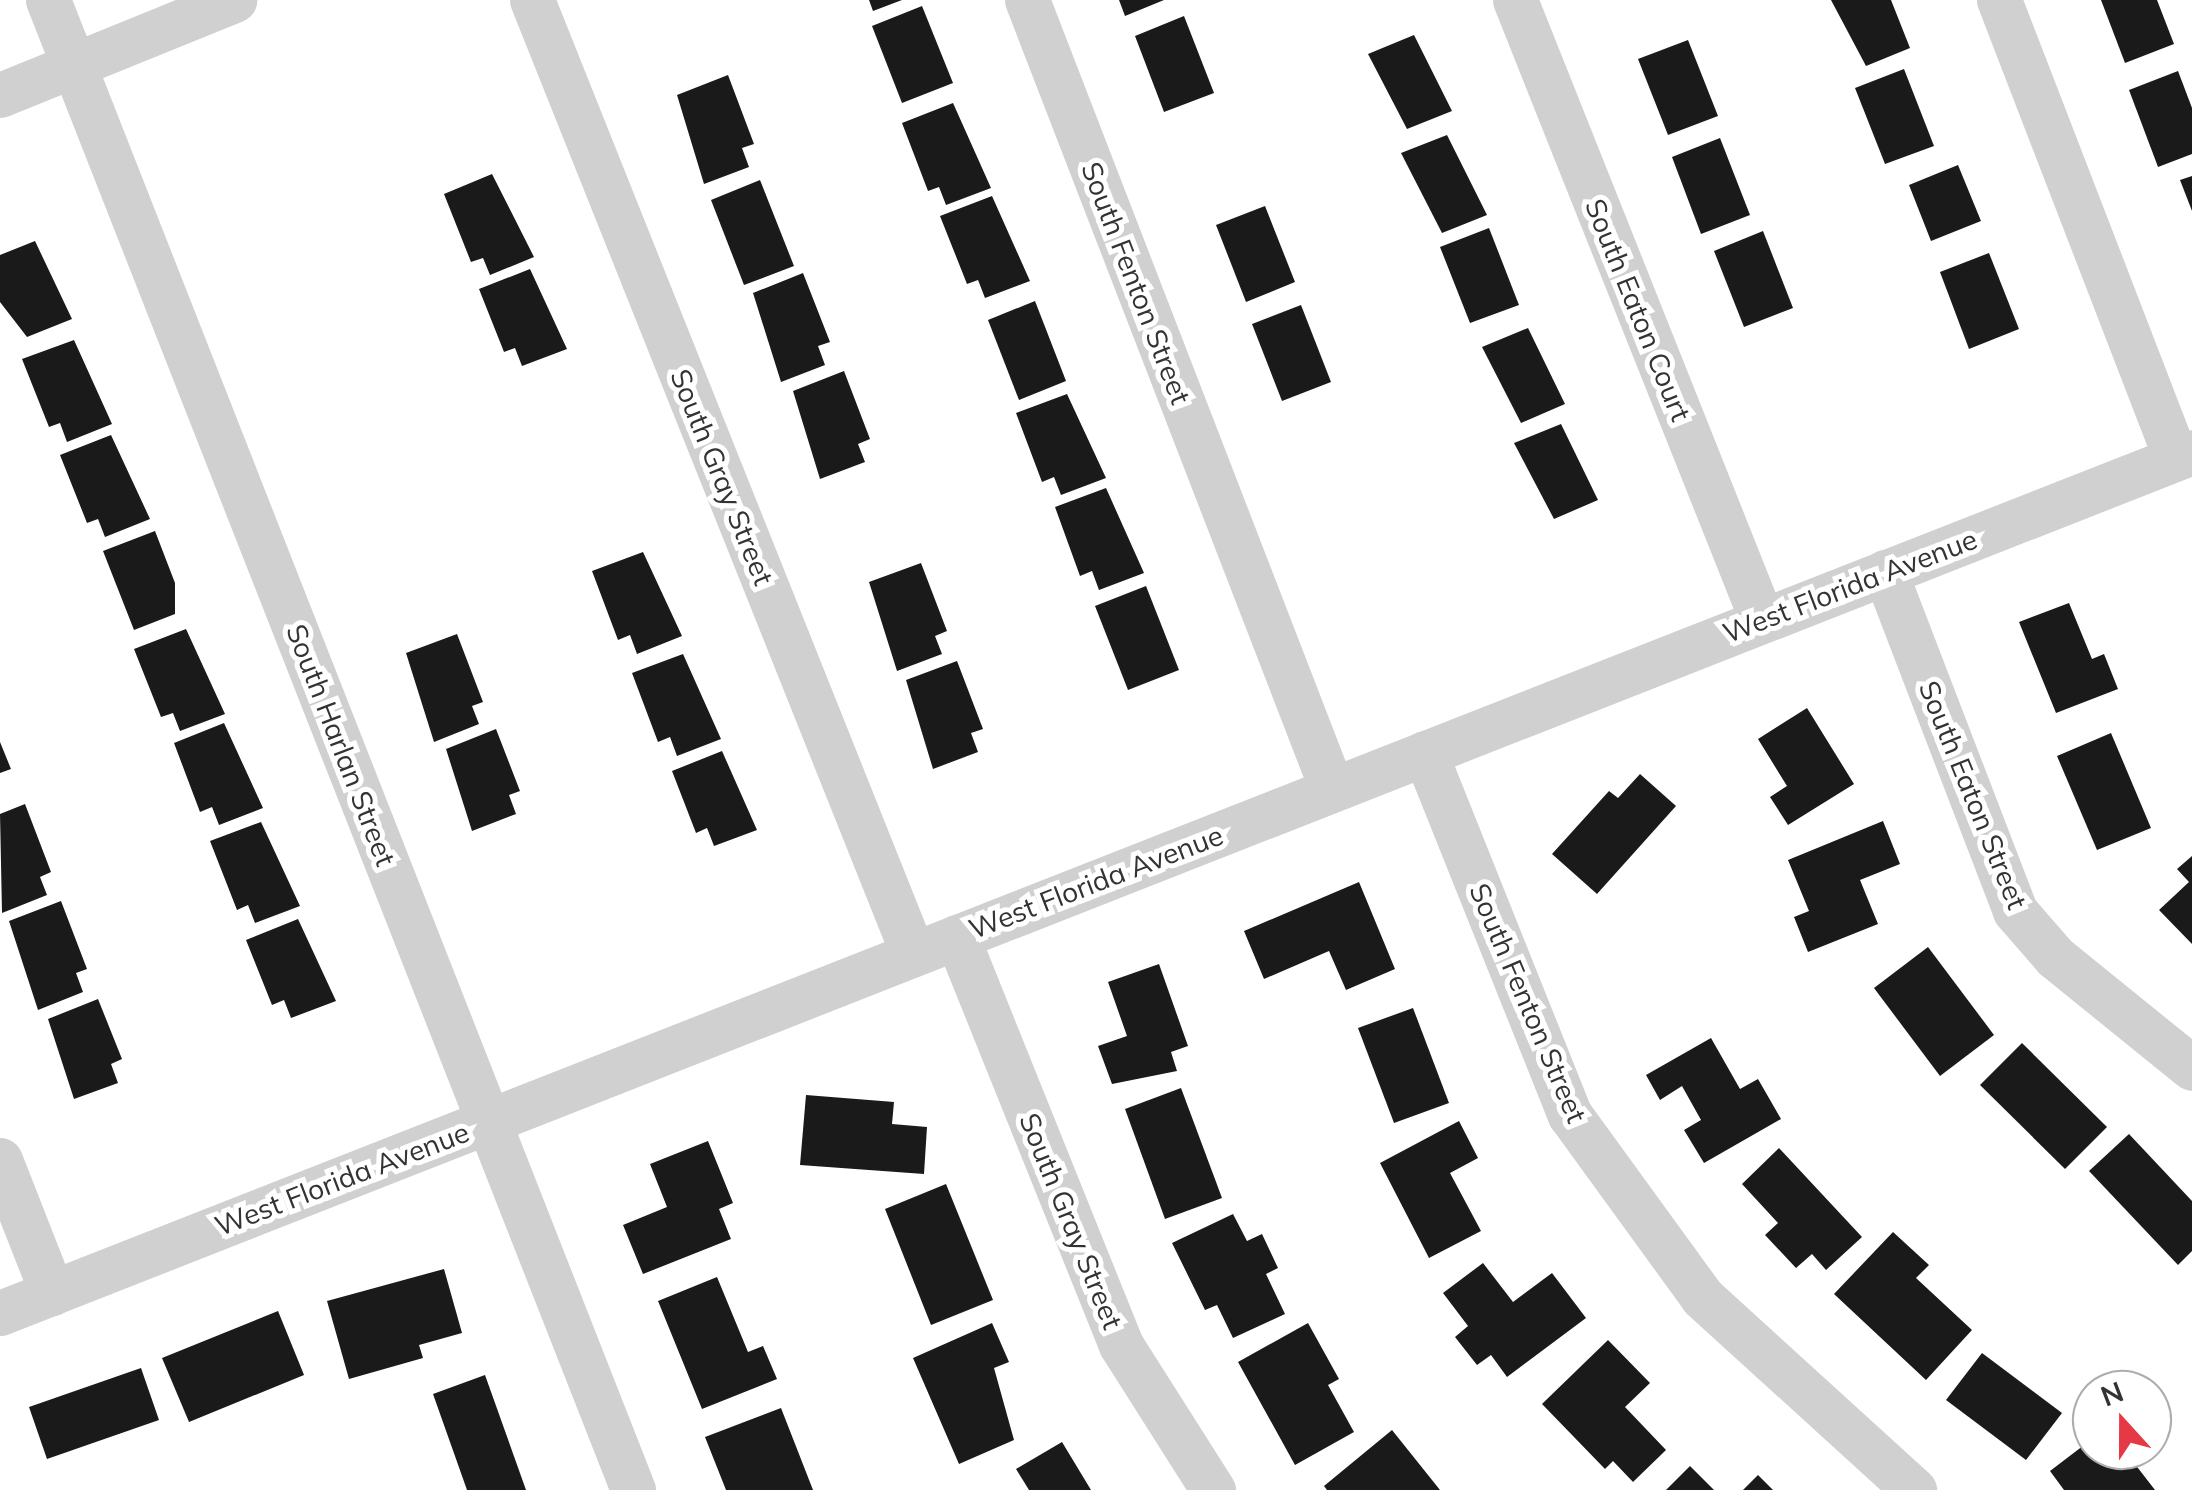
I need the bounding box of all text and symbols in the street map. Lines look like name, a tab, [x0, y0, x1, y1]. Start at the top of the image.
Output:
street label: South Fenton Street	[1074, 157, 1198, 409]
street label: South Eaton Court	[1578, 194, 1698, 426]
street label: South Gray Street	[663, 364, 781, 590]
street label: West Florida Avenue	[1718, 522, 1982, 650]
street label: South Harlan Street	[279, 619, 403, 871]
street label: South Eaton Street	[1912, 676, 2034, 914]
street label: West Florida Avenue	[964, 818, 1228, 946]
street label: South Fenton Street	[1462, 878, 1594, 1128]
street label: South Gray Street	[1012, 1108, 1130, 1334]
street label: West Florida Avenue	[210, 1115, 474, 1243]
north arrow	[2072, 1370, 2172, 1470]
text: N	[2096, 1373, 2128, 1414]

